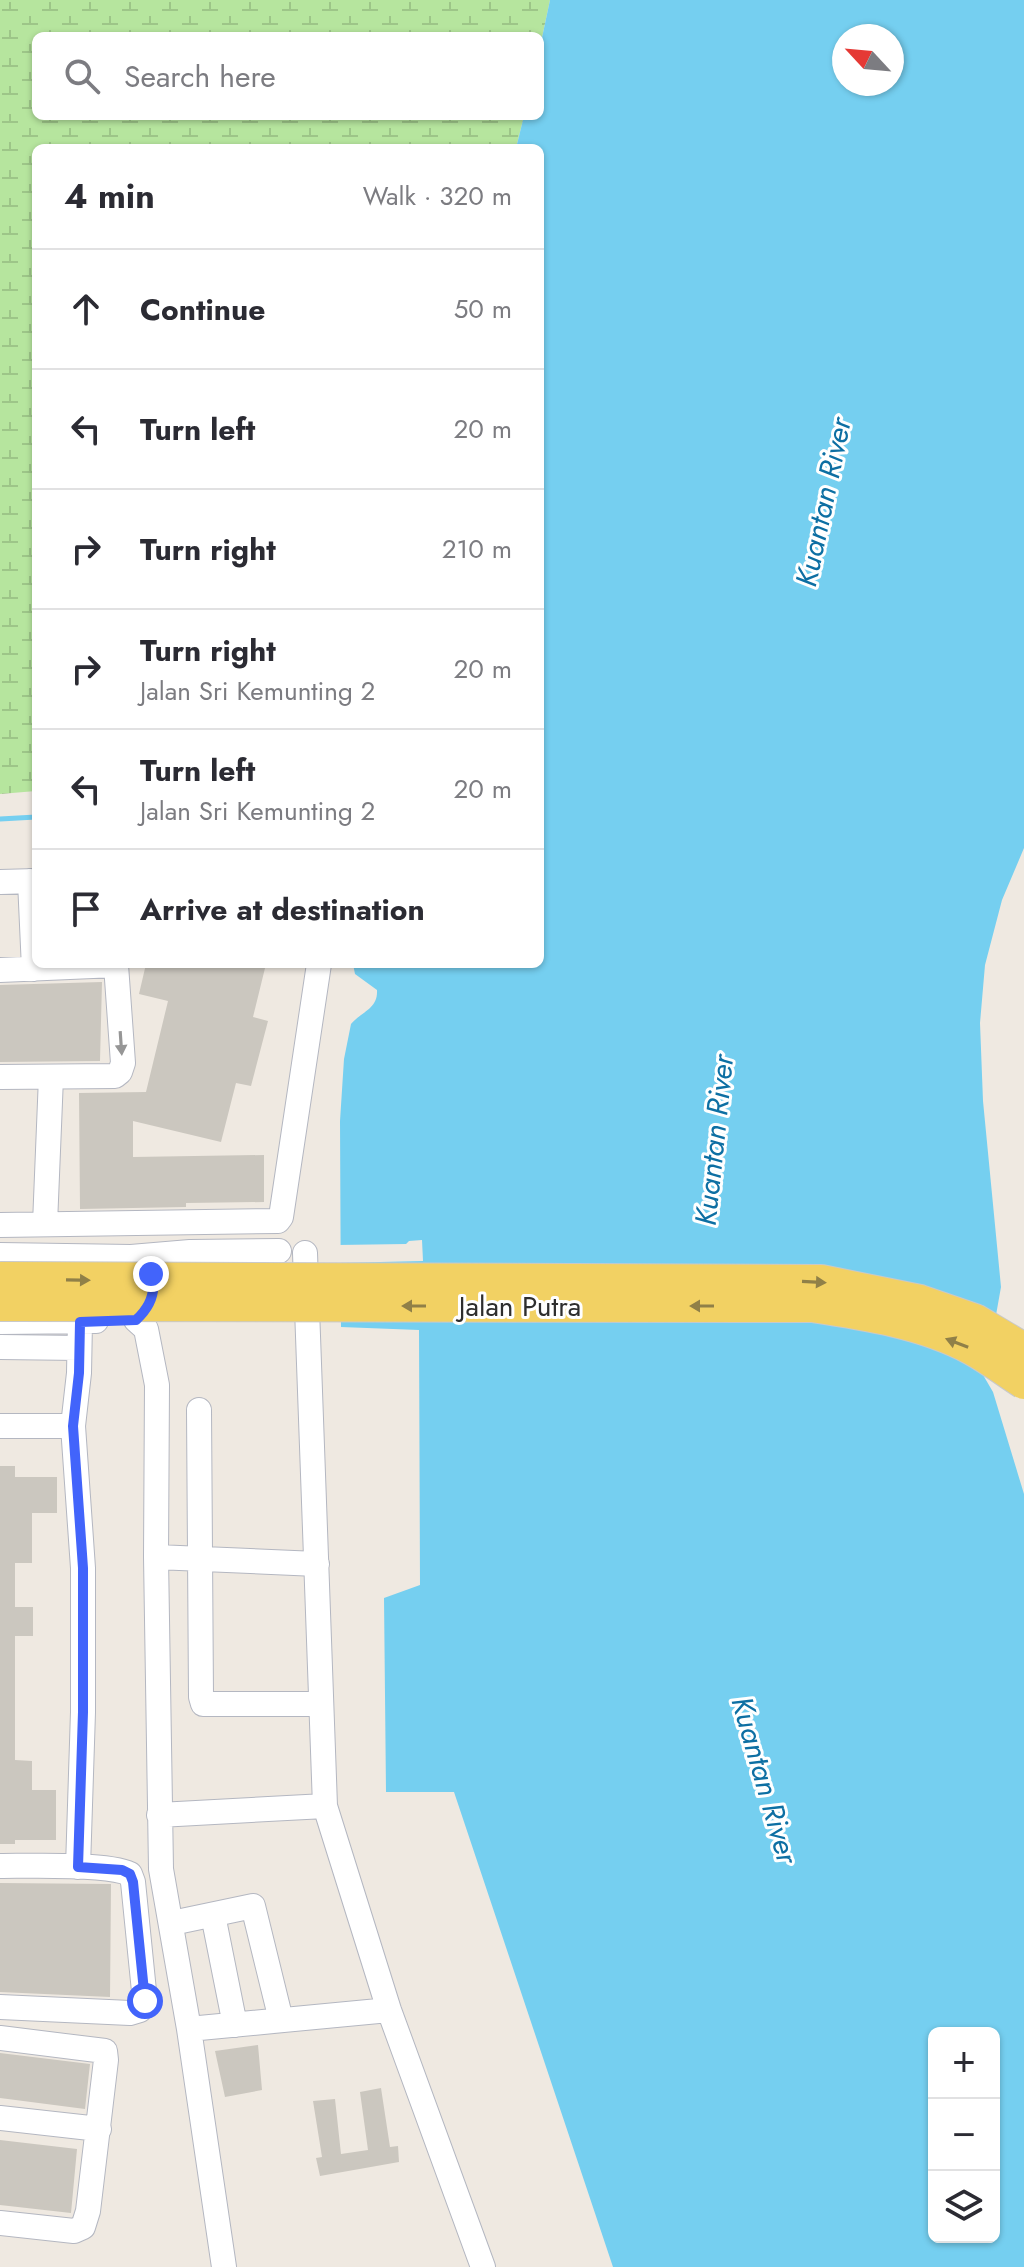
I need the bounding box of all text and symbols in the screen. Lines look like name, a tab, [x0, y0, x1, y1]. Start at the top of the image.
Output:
north arrow	[832, 24, 904, 96]
search box	[32, 32, 544, 120]
icon: search	[60, 54, 104, 98]
text: Search here	[124, 55, 276, 98]
text: 4 min	[64, 172, 155, 221]
text: Walk · 320 m	[363, 177, 512, 215]
icon: ahead	[64, 287, 108, 331]
text: Continue	[140, 288, 266, 331]
text: 50 m	[454, 290, 512, 328]
icon: left	[64, 407, 108, 451]
text: Turn left	[140, 408, 255, 451]
text: 20 m	[454, 410, 512, 448]
water label: Kuantan River	[784, 412, 862, 590]
icon: right	[64, 527, 108, 571]
text: Turn right	[140, 528, 276, 571]
text: 210 m	[442, 530, 512, 568]
text: Turn right	[140, 629, 276, 672]
icon: right	[64, 647, 108, 691]
text: 20 m	[454, 650, 512, 688]
text: Jalan Sri Kemunting 2	[140, 672, 375, 710]
text: Turn left	[140, 749, 255, 792]
icon: left	[64, 767, 108, 811]
text: 20 m	[454, 770, 512, 808]
text: Jalan Sri Kemunting 2	[140, 792, 375, 830]
icon: arrive	[64, 887, 108, 931]
text: Arrive at destination	[140, 888, 425, 931]
one-way arrow	[115, 1031, 128, 1056]
water label: Kuantan River	[684, 1050, 745, 1228]
route end	[133, 1256, 169, 1292]
one-way arrow	[66, 1274, 91, 1286]
one-way arrow	[802, 1276, 827, 1289]
street label: Jalan Putra	[455, 1286, 581, 1327]
one-way arrow	[401, 1300, 426, 1312]
one-way arrow	[689, 1300, 714, 1312]
one-way arrow	[945, 1336, 969, 1349]
water label: Kuantan River	[721, 1692, 810, 1870]
route start	[127, 1983, 163, 2019]
map controls	[928, 2027, 1000, 2243]
button: +	[928, 2027, 1000, 2099]
button: −	[928, 2099, 1000, 2171]
button: layers	[928, 2171, 1000, 2243]

